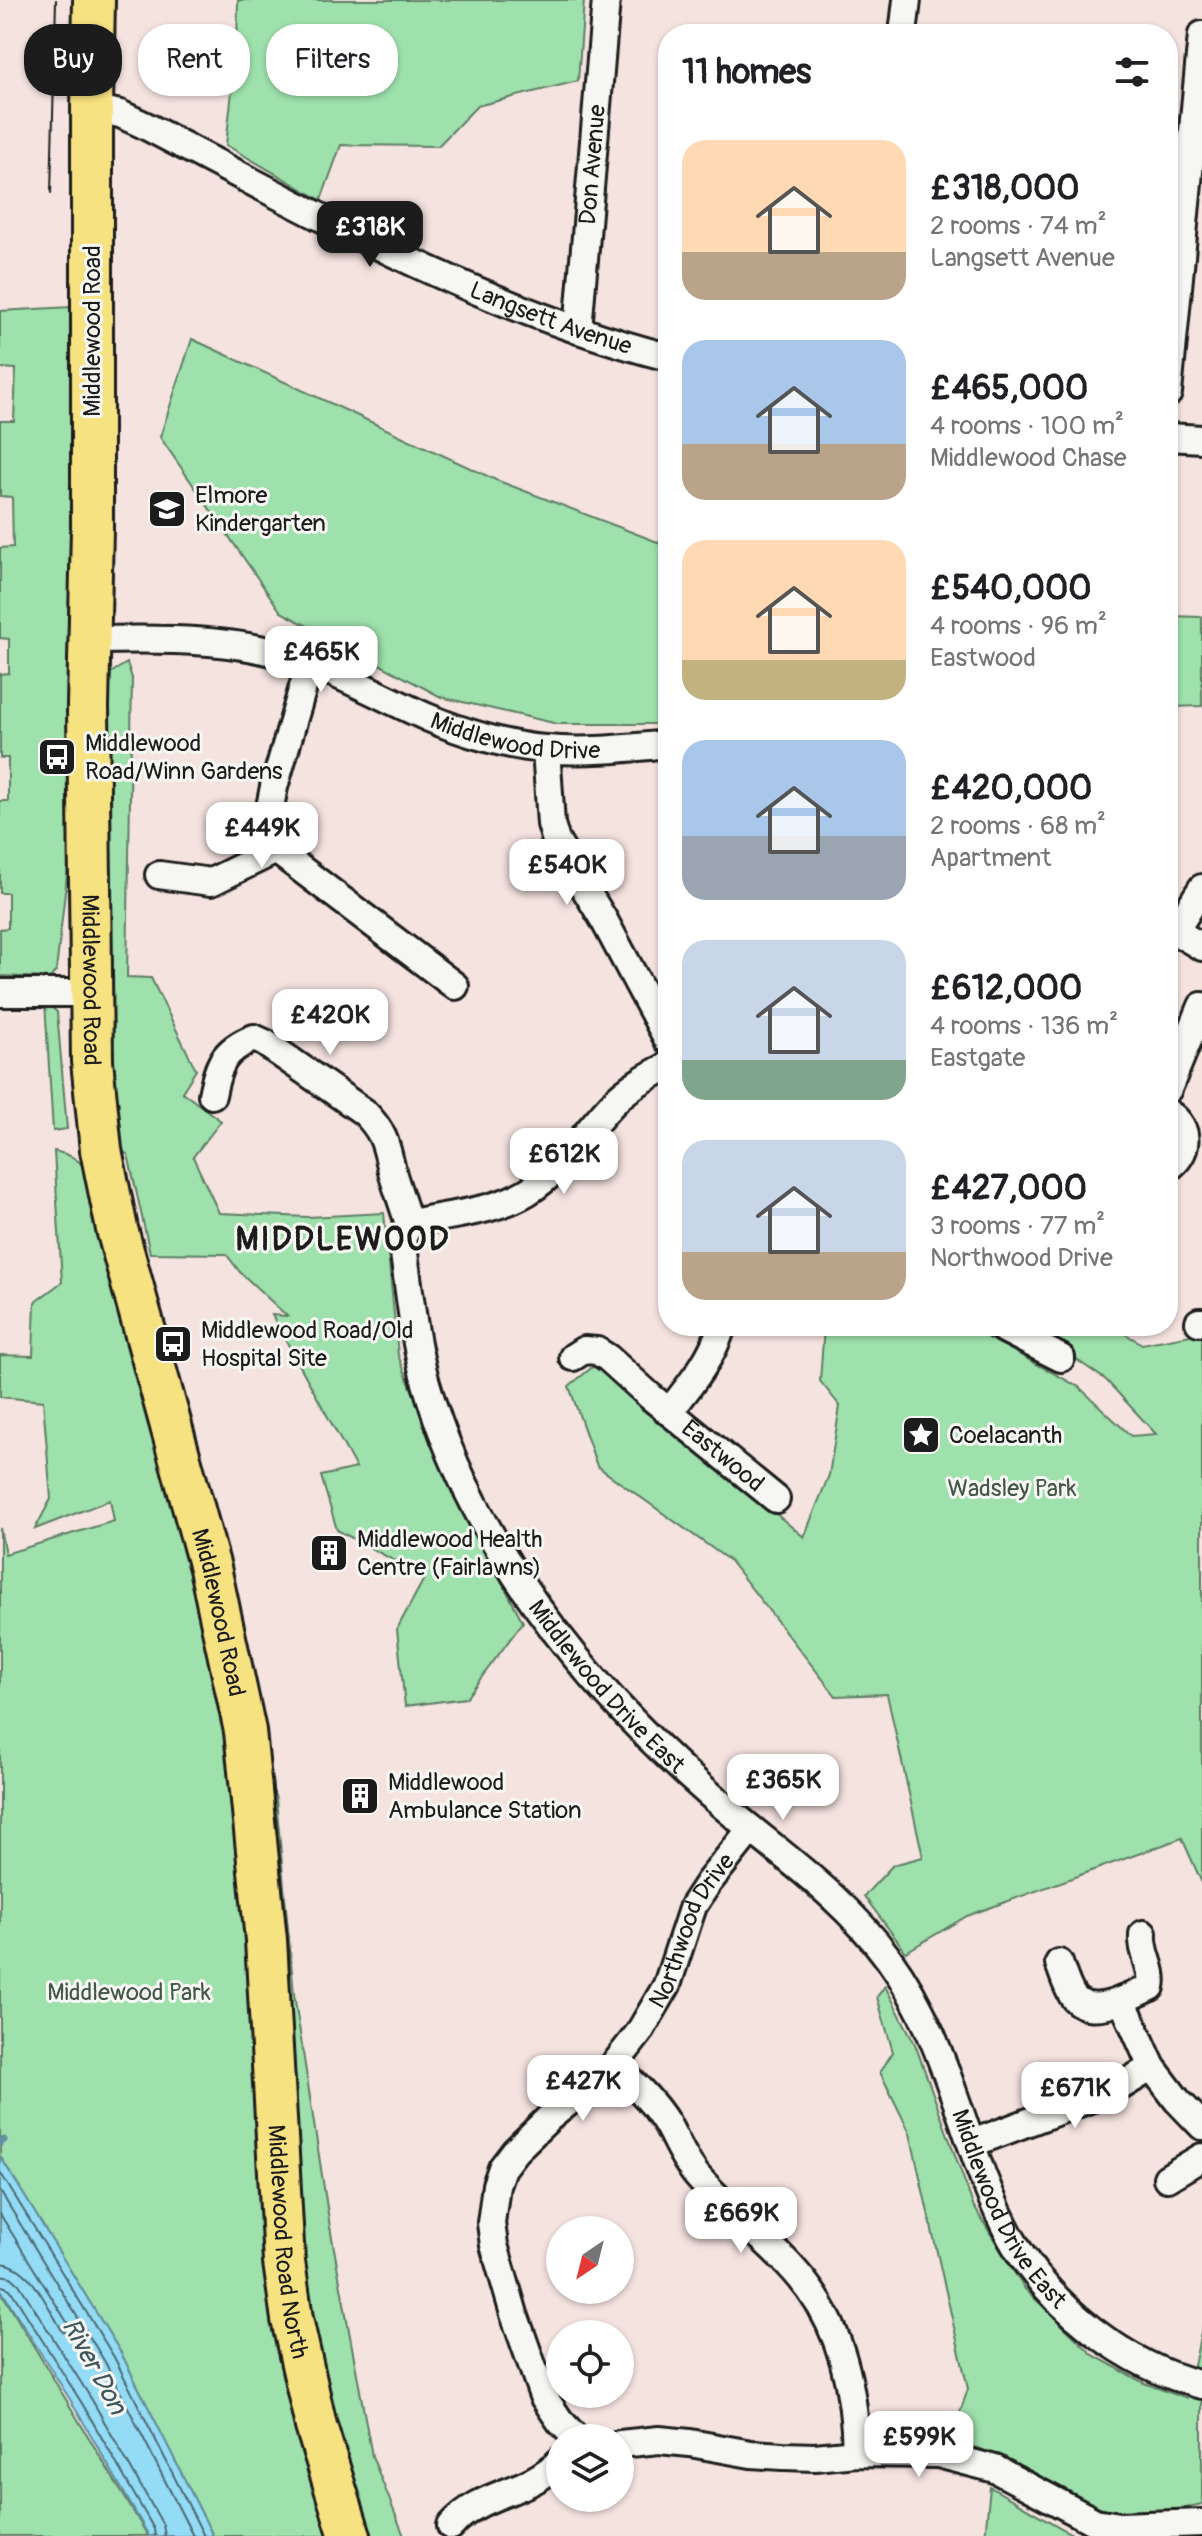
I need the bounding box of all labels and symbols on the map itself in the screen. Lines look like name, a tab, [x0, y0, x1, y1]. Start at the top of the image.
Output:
street label: Don Avenue	[573, 103, 612, 226]
pin: £318K	[314, 201, 426, 269]
street label: Middlewood Road	[78, 245, 107, 417]
street label: Langsett Avenue	[465, 275, 635, 361]
place label: Elmore Kindergarten	[195, 481, 326, 538]
school or university icon: Elmore Kindergarten	[146, 488, 188, 530]
pin: £465K	[265, 626, 377, 694]
street label: Middlewood Drive	[426, 706, 601, 766]
place label: Middlewood Road/Winn Gardens	[85, 729, 283, 786]
bus stop icon: Middlewood Road/Winn Gardens	[36, 736, 78, 778]
pin: £449K	[206, 802, 318, 870]
pin: £540K	[511, 839, 623, 907]
street label: Middlewood Road	[75, 894, 106, 1066]
pin: £420K	[274, 989, 386, 1057]
pin: £612K	[508, 1128, 620, 1196]
district label: MIDDLEWOOD	[236, 1220, 450, 1260]
place label: Middlewood Road/Old Hospital Site	[201, 1316, 414, 1373]
bus stop icon: Middlewood Road/Old Hospital Site	[152, 1323, 194, 1365]
street label: Eastwood	[676, 1414, 770, 1498]
place icon: Coelacanth	[900, 1414, 942, 1456]
place label: Coelacanth	[949, 1421, 1062, 1450]
park label: Wadsley Park	[947, 1474, 1077, 1503]
street label: Middlewood Road	[185, 1525, 251, 1699]
place label: Middlewood Health Centre (Fairlawns)	[357, 1525, 542, 1582]
building icon: Middlewood Health Centre (Fairlawns)	[308, 1532, 350, 1574]
street label: Middlewood Drive East	[522, 1594, 691, 1780]
pin: £365K	[727, 1754, 839, 1822]
place label: Middlewood Ambulance Station	[388, 1768, 582, 1825]
building icon: Middlewood Ambulance Station	[339, 1775, 381, 1817]
street label: Northwood Drive	[643, 1848, 741, 2014]
park label: Middlewood Park	[47, 1978, 211, 2007]
pin: £427K	[527, 2055, 639, 2123]
pin: £671K	[1019, 2062, 1131, 2130]
street label: Middlewood Drive East	[945, 2106, 1073, 2315]
street label: Middlewood Road North	[261, 2124, 314, 2361]
pin: £669K	[685, 2187, 797, 2255]
north arrow	[546, 2216, 634, 2304]
water label: River Don	[55, 2313, 134, 2421]
pin: £599K	[863, 2411, 975, 2479]

